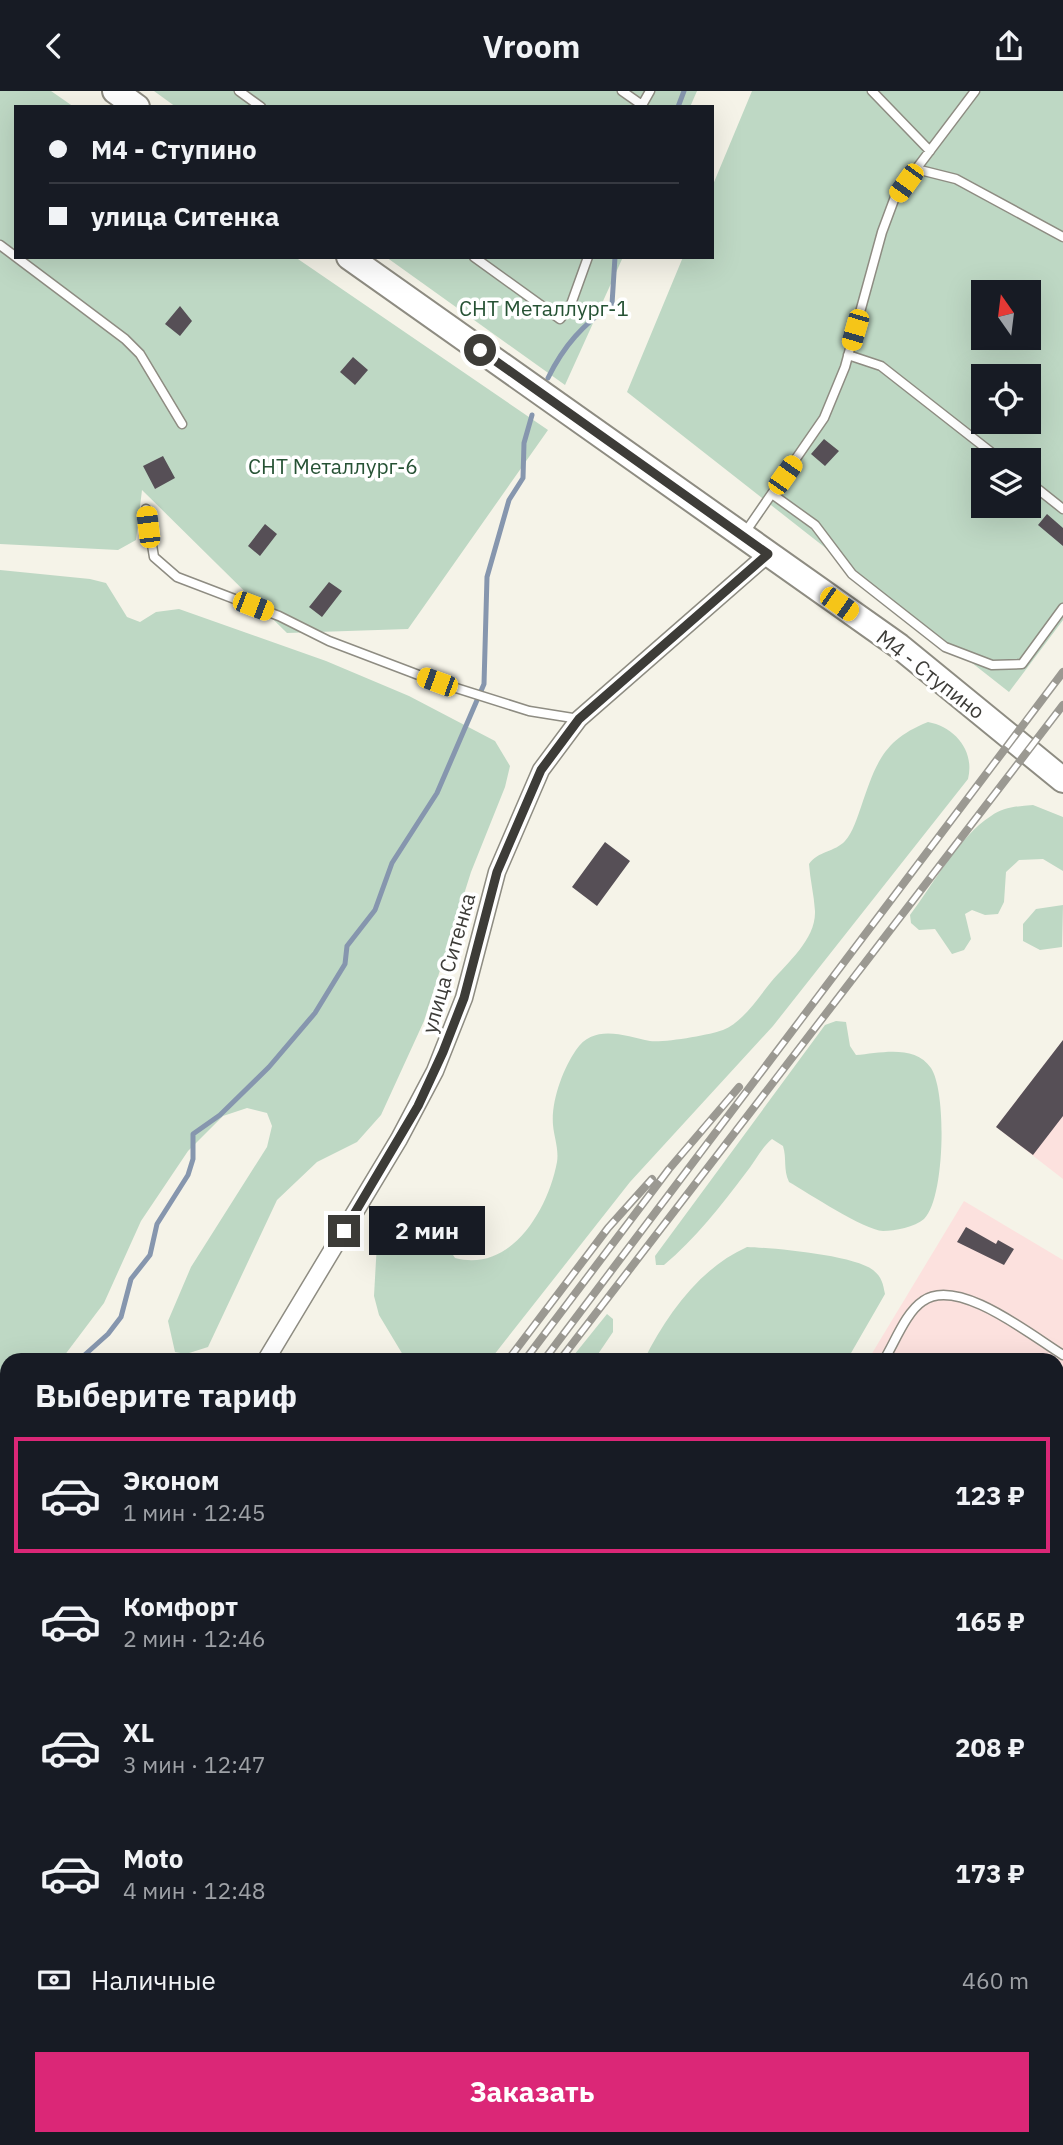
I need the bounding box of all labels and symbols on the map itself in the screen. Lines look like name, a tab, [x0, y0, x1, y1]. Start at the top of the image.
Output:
car	[886, 160, 927, 206]
north arrow	[971, 280, 1041, 350]
park label: СНТ Металлург-1	[459, 294, 629, 322]
car	[840, 307, 871, 353]
route start	[464, 334, 496, 366]
park label: СНТ Металлург-6	[248, 452, 418, 480]
car	[765, 452, 806, 498]
car	[136, 505, 161, 549]
car	[816, 583, 863, 625]
car	[230, 589, 277, 623]
street label: М4 - Ступино	[871, 623, 991, 725]
car	[414, 665, 461, 699]
street label: улица Ситенка	[415, 890, 481, 1036]
callout: 2 мин	[368, 1207, 484, 1255]
route end	[328, 1215, 360, 1247]

